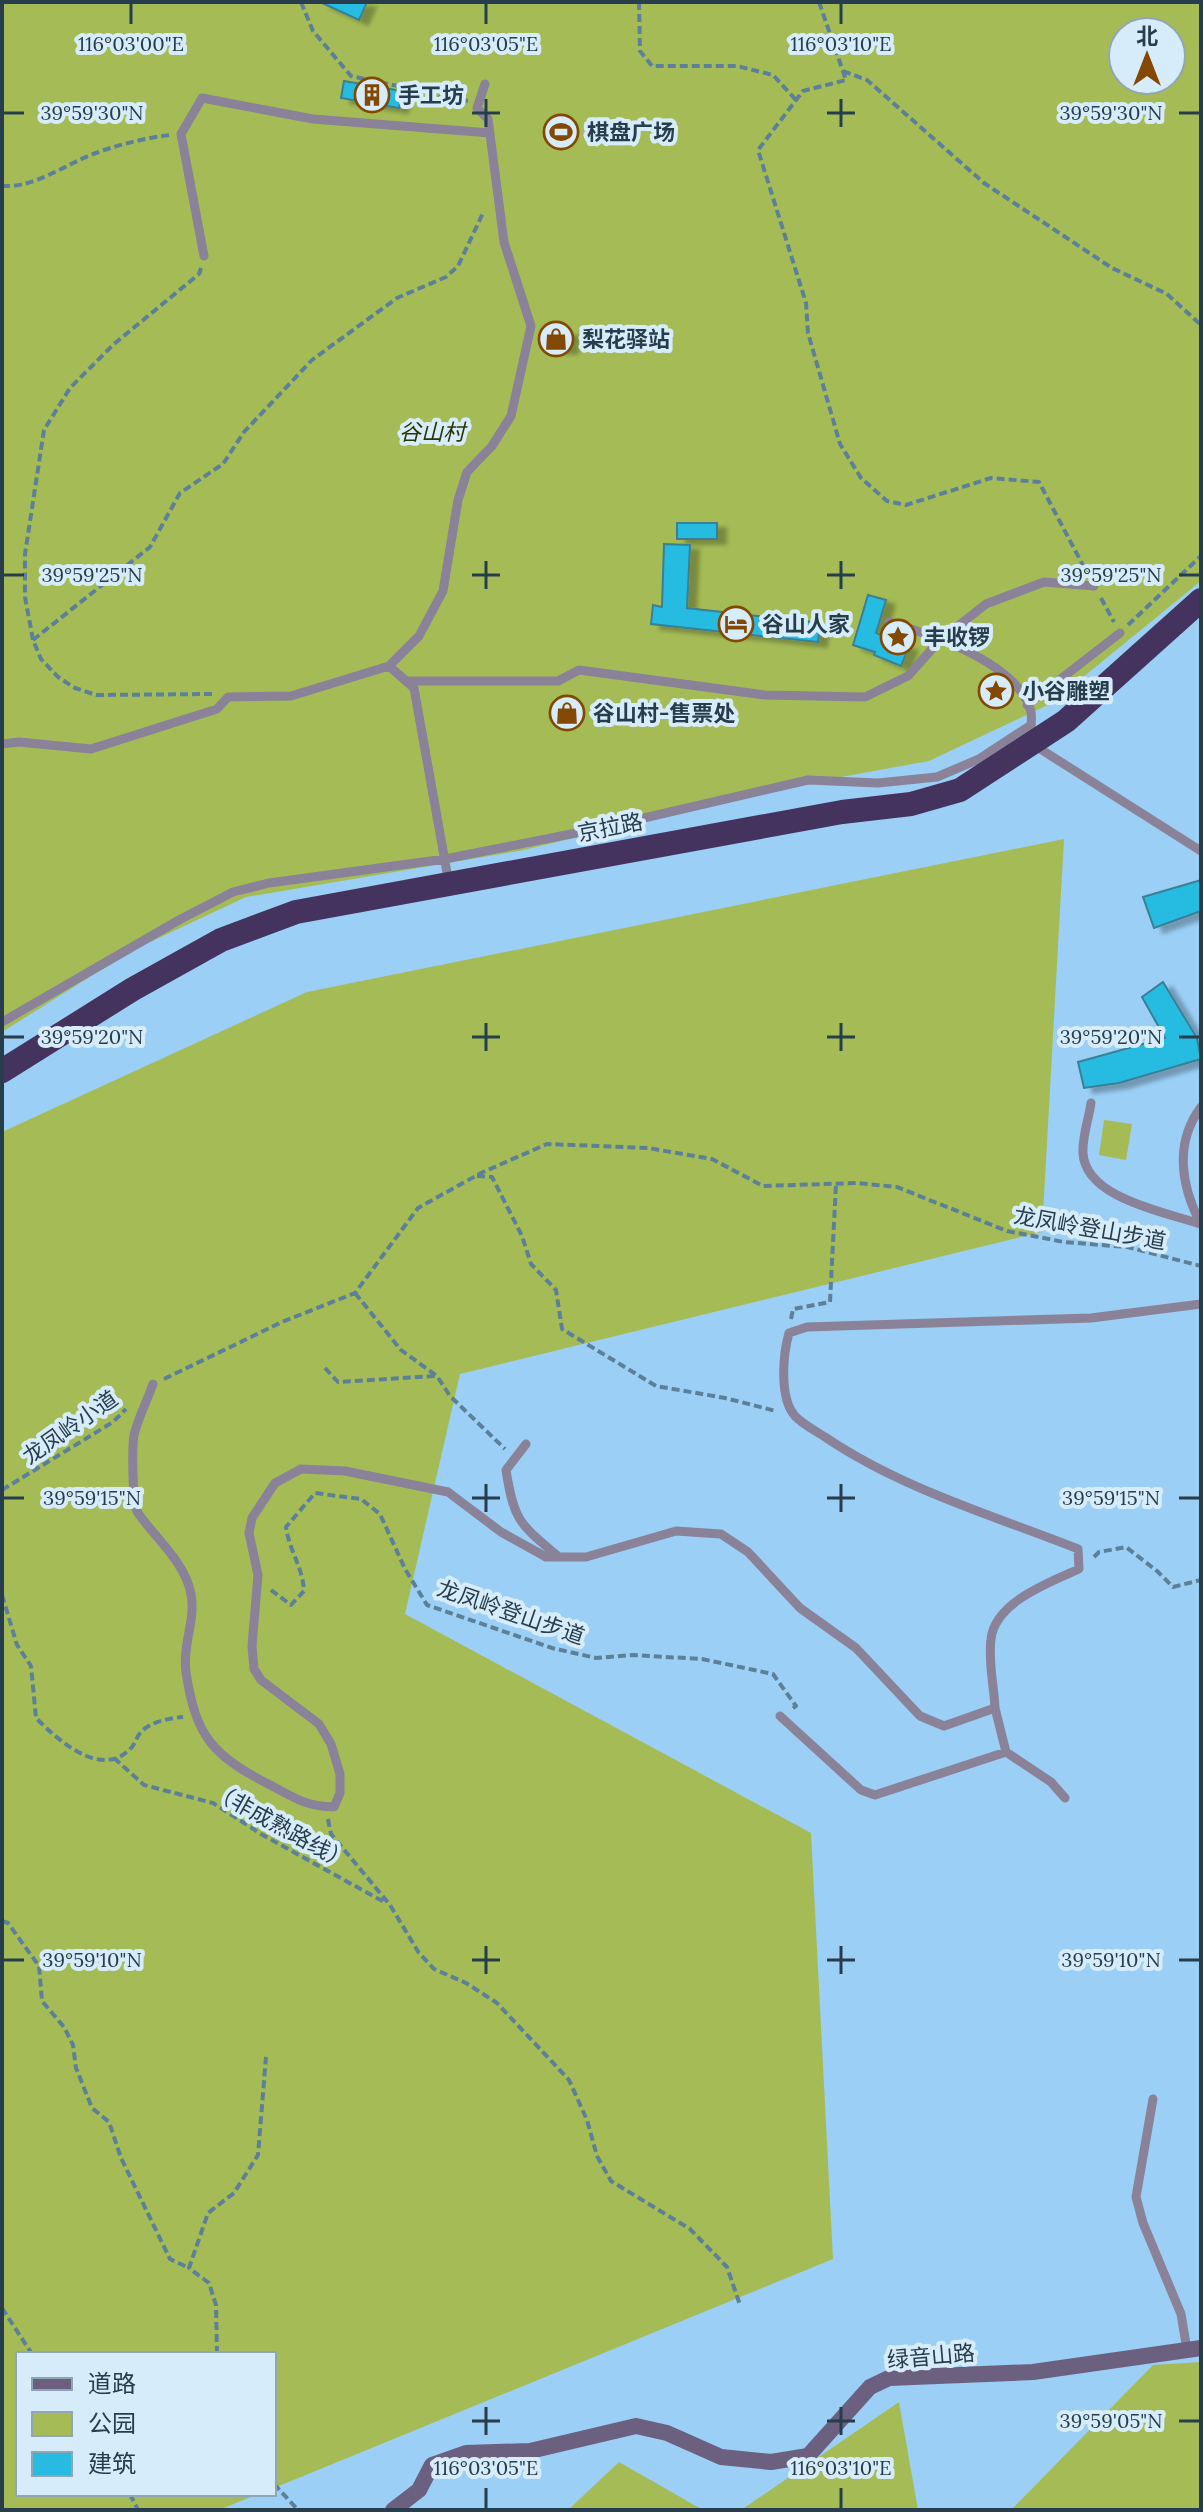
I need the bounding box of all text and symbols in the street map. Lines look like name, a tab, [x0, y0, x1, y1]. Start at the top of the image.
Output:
north arrow	[1107, 16, 1187, 96]
text: 北	[1136, 22, 1158, 50]
text: 116°03'00"E	[78, 31, 184, 56]
text: 116°03'05"E	[434, 31, 538, 56]
text: 116°03'10"E	[791, 31, 892, 56]
building icon: 手工坊	[353, 76, 391, 114]
place label: 手工坊	[398, 81, 464, 109]
text: 39°59'30"N	[40, 100, 144, 125]
text: 39°59'30"N	[1059, 100, 1163, 125]
sports icon: 棋盘广场	[542, 113, 580, 151]
place label: 棋盘广场	[587, 118, 675, 146]
shop icon: 梨花驿站	[537, 320, 575, 358]
place label: 梨花驿站	[582, 325, 670, 353]
park label: 谷山村	[399, 418, 468, 446]
text: 39°59'25"N	[41, 562, 143, 587]
text: 39°59'25"N	[1060, 562, 1162, 587]
hotel icon: 谷山人家	[717, 605, 755, 643]
place label: 谷山人家	[762, 610, 850, 638]
place icon: 丰收锣	[879, 618, 917, 656]
place label: 丰收锣	[924, 623, 990, 651]
place icon: 小谷雕塑	[977, 672, 1015, 710]
place label: 小谷雕塑	[1022, 677, 1110, 705]
shop icon: 谷山村-售票处	[548, 694, 586, 732]
place label: 谷山村-售票处	[593, 699, 735, 727]
street label: 京拉路	[575, 807, 645, 847]
text: 39°59'20"N	[41, 1024, 143, 1049]
text: 39°59'20"N	[1060, 1024, 1162, 1049]
street label: 龙凤岭登山步道	[1012, 1201, 1168, 1255]
street label: 龙凤岭小道	[17, 1384, 123, 1470]
text: 39°59'15"N	[43, 1485, 141, 1510]
text: 39°59'15"N	[1062, 1485, 1160, 1510]
street label: 龙凤岭登山步道	[434, 1574, 588, 1650]
street label: （非成熟路线）	[207, 1776, 355, 1876]
text: 39°59'10"N	[42, 1947, 142, 1972]
text: 39°59'10"N	[1061, 1947, 1161, 1972]
street label: 绿音山路	[886, 2338, 976, 2374]
legend	[16, 2352, 276, 2496]
text: 道路	[88, 2368, 136, 2399]
text: 公园	[88, 2408, 136, 2439]
text: 39°59'05"N	[1060, 2408, 1162, 2433]
text: 建筑	[88, 2448, 136, 2479]
text: 116°03'05"E	[434, 2455, 538, 2480]
text: 116°03'10"E	[791, 2455, 892, 2480]

